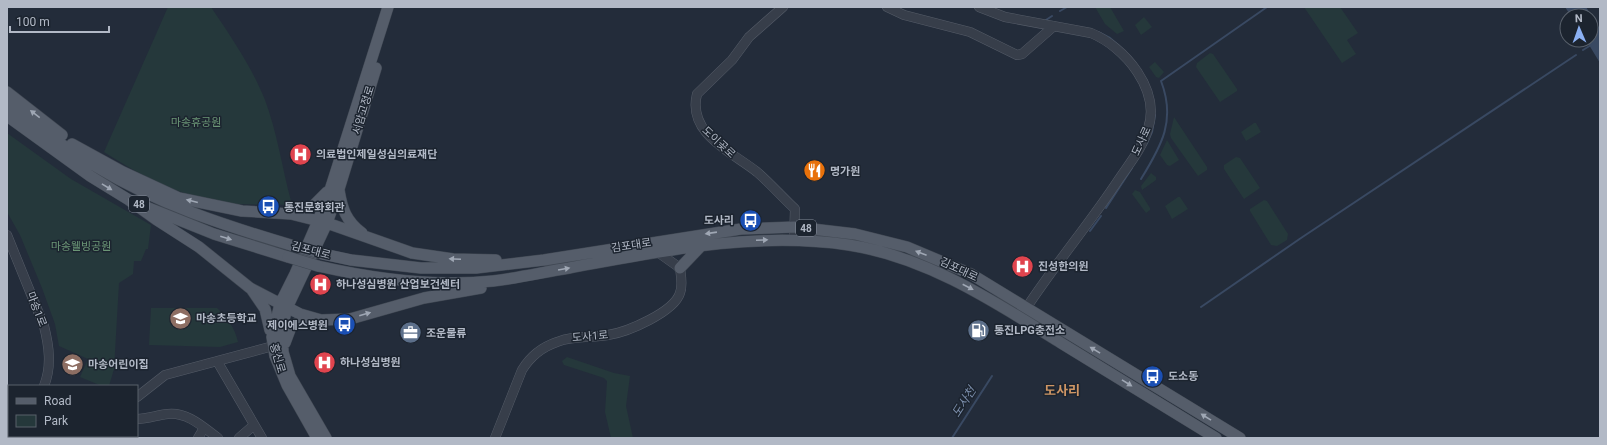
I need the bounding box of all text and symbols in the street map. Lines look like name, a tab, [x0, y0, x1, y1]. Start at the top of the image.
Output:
scale bar	[10, 8, 109, 34]
north arrow	[1559, 8, 1599, 48]
text: N	[1575, 12, 1583, 25]
text: 100 m	[16, 15, 50, 29]
street label: 서암고정로	[350, 84, 377, 136]
one-way arrow	[30, 109, 41, 118]
park label: 마송휴공원	[171, 116, 221, 129]
street label: 도이곶로	[699, 124, 738, 161]
street label: 도사로	[1129, 125, 1154, 158]
hospital icon: 의료법인제일성심의료재단	[287, 141, 313, 167]
place label: 의료법인제일성심의료재단	[316, 148, 437, 161]
restaurant icon: 명가원	[801, 158, 827, 184]
place label: 명가원	[830, 165, 860, 178]
one-way arrow	[101, 183, 113, 190]
bus stop icon: 통진문화회관	[256, 194, 282, 220]
road number: 48	[129, 196, 149, 212]
one-way arrow	[186, 198, 198, 204]
place label: 통진문화회관	[284, 201, 345, 214]
bus stop icon: 도사리	[737, 207, 763, 233]
place label: 도사리	[704, 214, 734, 227]
road number: 48	[796, 220, 816, 236]
one-way arrow	[705, 230, 717, 236]
one-way arrow	[221, 235, 233, 241]
street label: 김포대로	[610, 236, 652, 255]
one-way arrow	[756, 237, 769, 243]
street label: 김포대로	[290, 239, 332, 262]
park label: 마송웰빙공원	[51, 240, 111, 253]
one-way arrow	[915, 249, 927, 255]
hospital icon: 진성한의원	[1009, 253, 1035, 279]
street label: 김포대로	[938, 255, 980, 284]
one-way arrow	[448, 256, 461, 262]
place label: 진성한의원	[1038, 260, 1089, 273]
one-way arrow	[558, 265, 570, 271]
hospital icon: 하나성심병원 산업보건센터	[307, 271, 333, 297]
place label: 하나성심병원 산업보건센터	[336, 278, 460, 291]
one-way arrow	[962, 284, 974, 291]
street label: 마송1로	[24, 290, 49, 329]
school or university icon: 마송초등학교	[167, 305, 193, 331]
one-way arrow	[360, 311, 372, 317]
place label: 마송초등학교	[196, 312, 257, 325]
bus stop icon: 제이에스병원	[331, 312, 357, 338]
fuel station icon: 통진LPG충전소	[965, 317, 991, 343]
place label: 제이에스병원	[267, 319, 328, 332]
office icon: 조운물류	[398, 320, 424, 346]
place label: 통진LPG충전소	[994, 324, 1065, 337]
place label: 조운물류	[426, 327, 466, 340]
street label: 도사1로	[571, 328, 609, 345]
street label: 흥신로	[267, 342, 288, 375]
one-way arrow	[1089, 346, 1101, 353]
hospital icon: 하나성심병원	[311, 349, 337, 375]
school or university icon: 마송어린이집	[60, 351, 86, 377]
place label: 하나성심병원	[340, 356, 401, 369]
place label: 마송어린이집	[88, 358, 149, 371]
bus stop icon: 도소동	[1140, 363, 1166, 389]
place label: 도소동	[1168, 370, 1198, 383]
one-way arrow	[1121, 380, 1133, 387]
water label: 도사천	[949, 383, 980, 420]
district label: 도사리	[1044, 383, 1080, 398]
legend	[8, 385, 138, 437]
text: Road	[44, 394, 72, 408]
text: Park	[44, 414, 69, 428]
one-way arrow	[1200, 414, 1212, 421]

